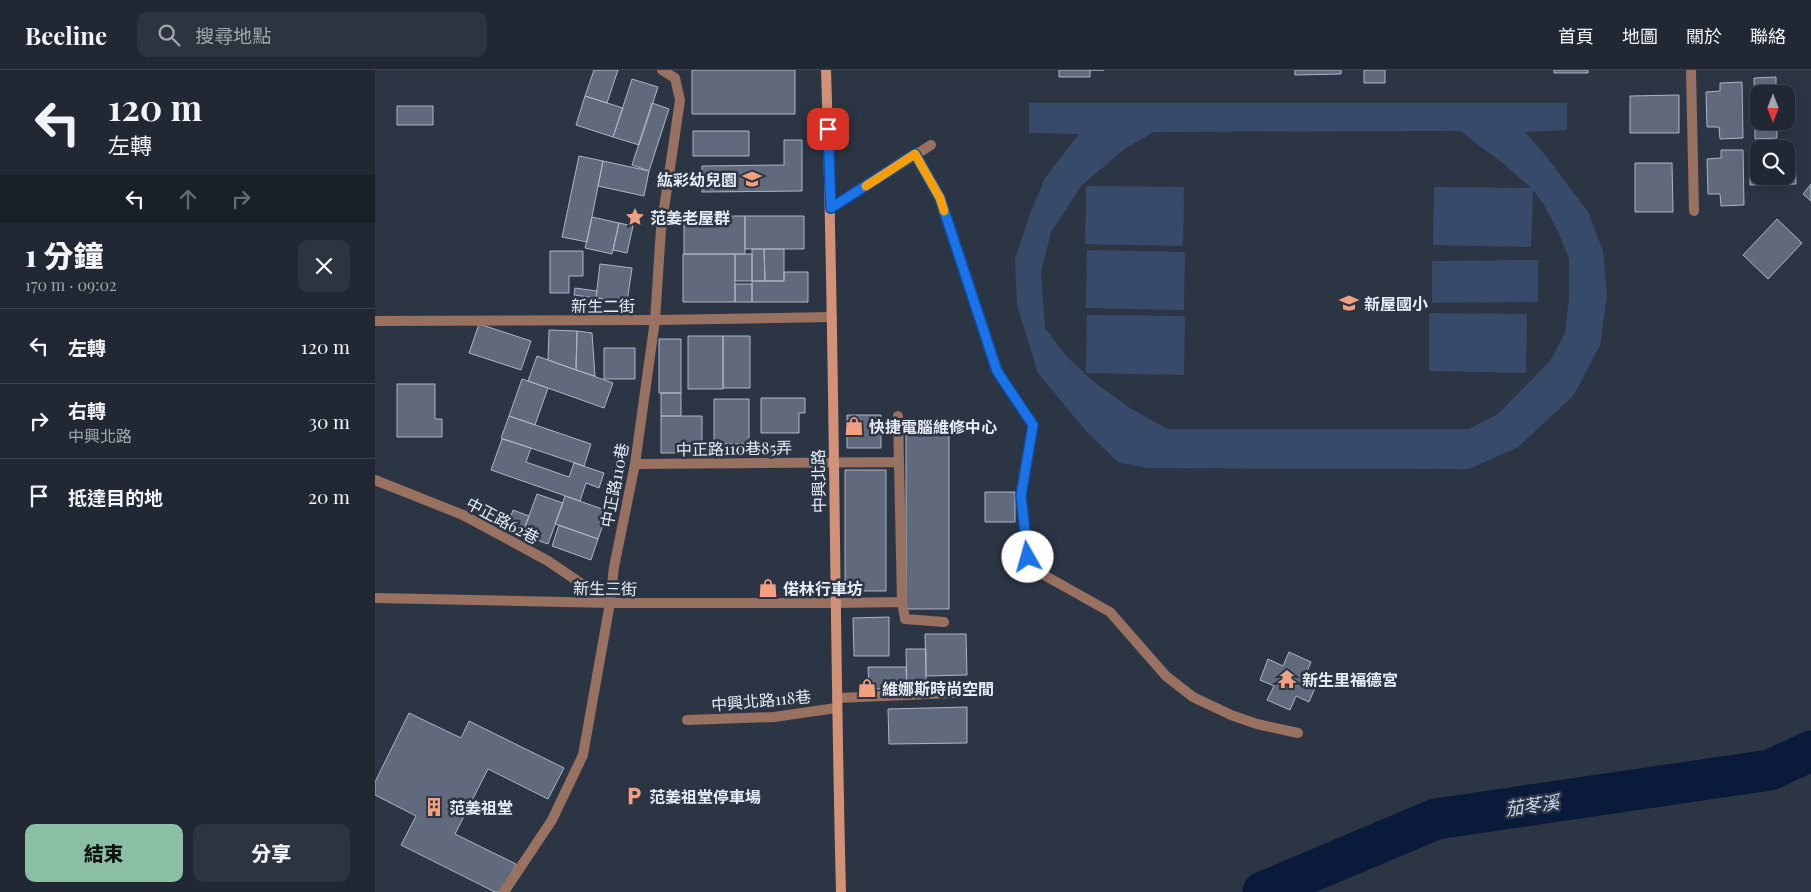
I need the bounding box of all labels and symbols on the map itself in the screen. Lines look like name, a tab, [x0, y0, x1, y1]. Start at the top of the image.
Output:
north arrow	[1750, 85, 1795, 130]
pin	[807, 108, 849, 150]
school or university icon: 紘彩幼兒園	[741, 168, 763, 190]
place label: 紘彩幼兒園	[657, 169, 737, 190]
place icon: 范姜老屋群	[624, 206, 646, 228]
place label: 范姜老屋群	[650, 207, 730, 228]
school or university icon: 新屋國小	[1338, 292, 1360, 314]
place label: 新屋國小	[1364, 293, 1428, 314]
street label: 新生二街	[571, 295, 635, 316]
shop icon: 快捷電腦維修中心	[843, 415, 865, 437]
place label: 快捷電腦維修中心	[869, 416, 997, 437]
street label: 中正路110巷85弄	[676, 436, 792, 460]
street label: 中正路110巷	[596, 441, 632, 529]
street label: 中興北路	[807, 449, 829, 513]
street label: 中正路62巷	[463, 492, 543, 548]
position arrow	[1001, 530, 1053, 582]
street label: 新生三街	[573, 577, 637, 599]
shop icon: 偌林行車坊	[757, 577, 779, 599]
place label: 偌林行車坊	[783, 578, 863, 599]
temple icon: 新生里福德宮	[1276, 668, 1298, 690]
place label: 新生里福德宮	[1302, 669, 1398, 690]
shop icon: 維娜斯時尚空間	[856, 677, 878, 699]
place label: 維娜斯時尚空間	[882, 678, 994, 699]
street label: 中興北路118巷	[710, 685, 812, 715]
parking icon: 范姜祖堂停車場	[623, 785, 645, 807]
place label: 范姜祖堂停車場	[649, 786, 761, 807]
water label: 茄苳溪	[1504, 789, 1563, 821]
building icon: 范姜祖堂	[423, 796, 445, 818]
place label: 范姜祖堂	[449, 797, 513, 818]

